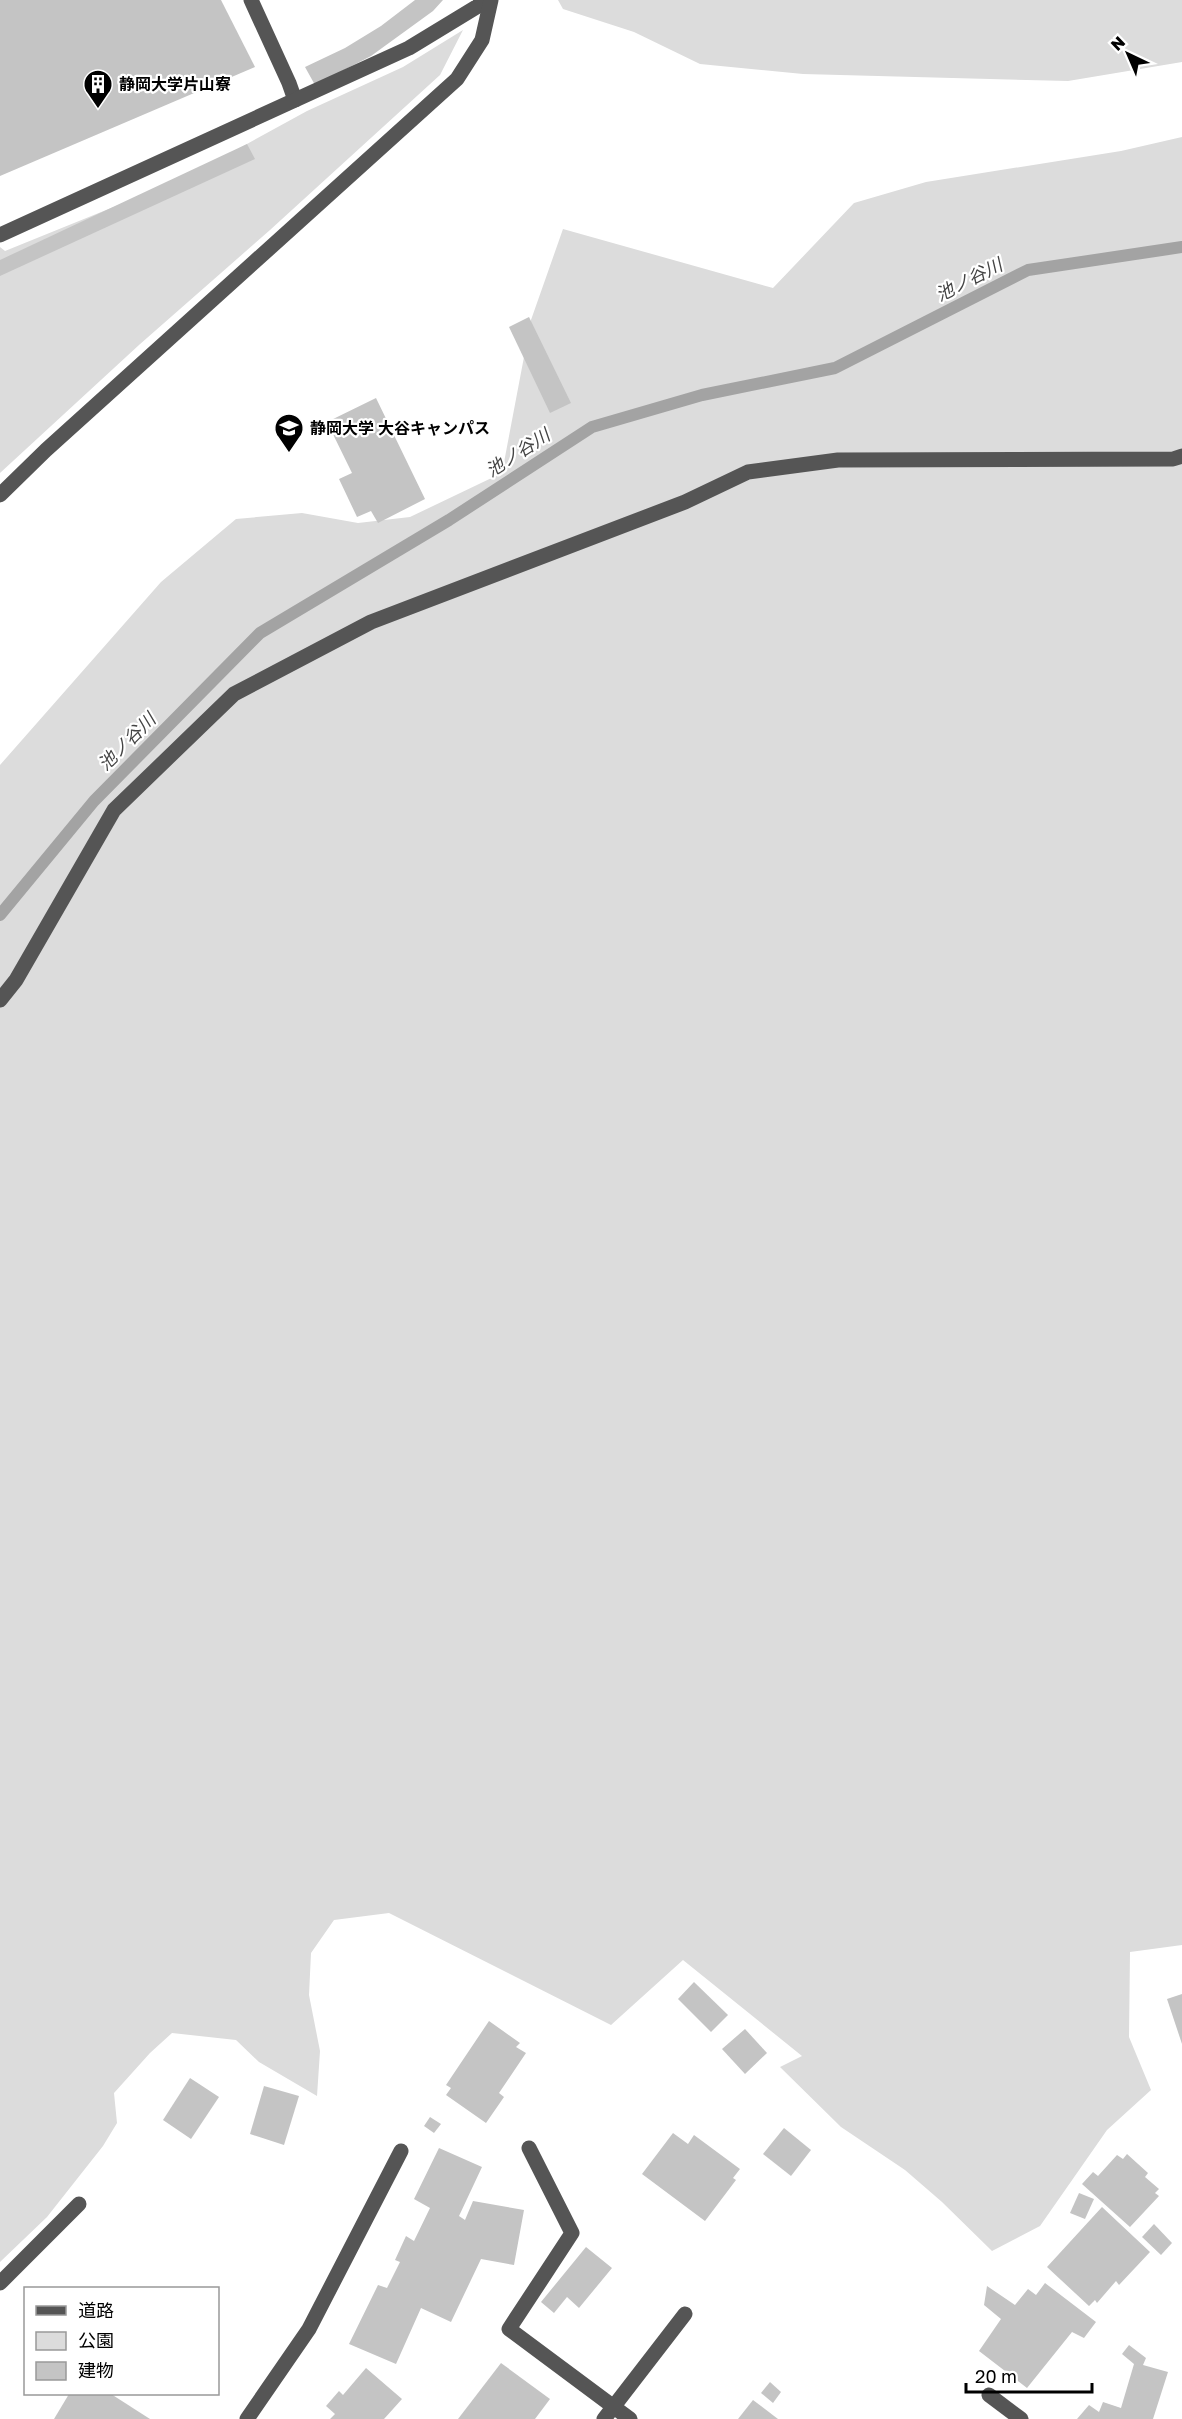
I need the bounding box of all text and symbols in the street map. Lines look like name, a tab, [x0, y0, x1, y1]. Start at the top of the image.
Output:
north arrow	[1098, 24, 1158, 84]
text: N	[1106, 32, 1129, 55]
building icon: 静岡大学片山寮	[82, 68, 114, 110]
place label: 静岡大学片山寮	[119, 74, 231, 94]
water label: 池ノ谷川	[931, 252, 1007, 305]
school or university icon: 静岡大学 大谷キャンパス	[273, 412, 305, 454]
place label: 静岡大学 大谷キャンパス	[310, 418, 490, 438]
water label: 池ノ谷川	[481, 422, 555, 481]
water label: 池ノ谷川	[93, 707, 161, 775]
legend	[24, 2287, 219, 2395]
text: 道路	[78, 2299, 114, 2321]
text: 公園	[78, 2329, 114, 2351]
scale bar	[966, 2356, 1092, 2394]
text: 建物	[78, 2359, 114, 2381]
text: 20 m	[975, 2365, 1017, 2387]

